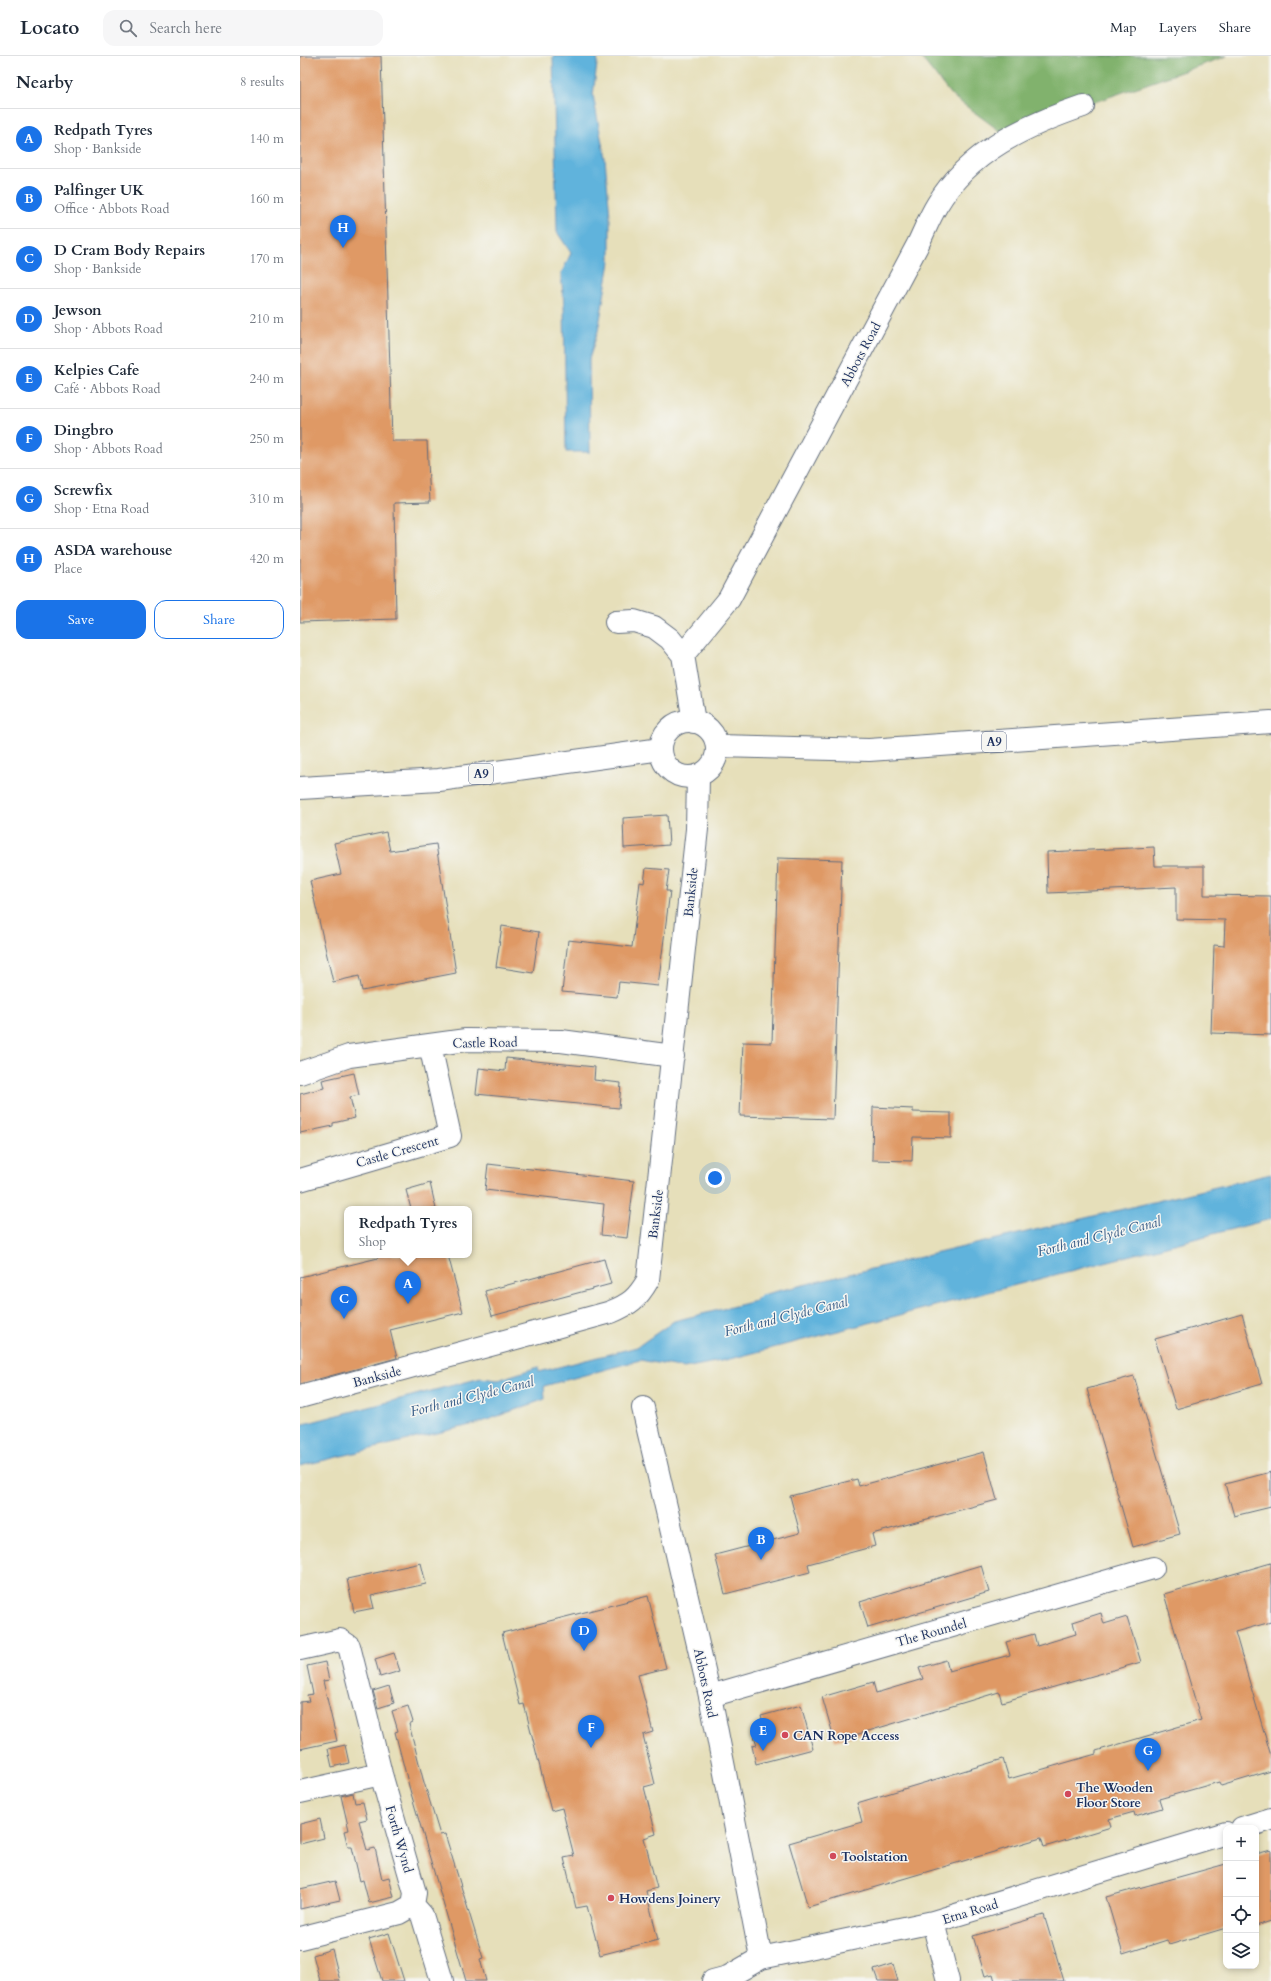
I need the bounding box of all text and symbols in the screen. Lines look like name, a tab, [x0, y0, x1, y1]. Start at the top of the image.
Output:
search box	[103, 10, 383, 46]
text: Locato	[20, 15, 79, 41]
icon: search	[117, 17, 139, 39]
text: Search here	[149, 18, 222, 38]
text: Map	[1110, 18, 1137, 37]
text: Layers	[1159, 18, 1197, 37]
text: Share	[1219, 18, 1251, 37]
text: Nearby	[16, 71, 73, 94]
text: 8 results	[240, 73, 284, 91]
text: Redpath Tyres	[54, 120, 153, 140]
text: A	[24, 130, 34, 148]
text: 140 m	[250, 130, 284, 148]
text: Shop · Bankside	[54, 140, 142, 158]
text: Palfinger UK	[54, 180, 144, 200]
text: B	[24, 190, 34, 208]
text: 160 m	[250, 190, 284, 208]
text: Office · Abbots Road	[54, 200, 169, 218]
pin: H	[330, 215, 356, 248]
text: D Cram Body Repairs	[54, 240, 205, 260]
text: C	[24, 250, 34, 268]
text: 170 m	[250, 250, 284, 268]
text: Shop · Bankside	[54, 260, 142, 278]
text: Jewson	[54, 300, 102, 320]
text: D	[23, 310, 35, 328]
text: 210 m	[250, 310, 284, 328]
street label: Abbots Road	[836, 319, 885, 390]
text: Shop · Abbots Road	[54, 320, 163, 338]
text: Kelpies Cafe	[54, 360, 139, 380]
text: E	[25, 370, 33, 388]
text: 240 m	[250, 370, 284, 388]
text: Café · Abbots Road	[54, 380, 160, 398]
text: Dingbro	[54, 420, 113, 440]
text: F	[25, 430, 33, 448]
text: 250 m	[250, 430, 284, 448]
text: Shop · Abbots Road	[54, 440, 163, 458]
text: Screwfix	[54, 480, 113, 500]
text: G	[24, 490, 34, 508]
text: 310 m	[250, 490, 284, 508]
text: Shop · Etna Road	[54, 500, 149, 518]
text: ASDA warehouse	[54, 540, 172, 560]
text: H	[23, 550, 35, 568]
text: 420 m	[250, 550, 284, 568]
text: Place	[54, 560, 82, 578]
button: Save	[16, 600, 146, 639]
button: Share	[154, 600, 284, 639]
road number: A9	[982, 732, 1006, 752]
road number: A9	[469, 764, 493, 784]
street label: Bankside	[679, 866, 703, 918]
street label: Castle Road	[452, 1033, 518, 1053]
street label: Castle Crescent	[354, 1132, 441, 1172]
your location	[705, 1168, 725, 1188]
street label: Bankside	[644, 1188, 668, 1240]
popup	[344, 1206, 472, 1258]
water label: Forth and Clyde Canal	[1035, 1212, 1164, 1261]
text: Redpath Tyres	[359, 1213, 457, 1233]
text: Shop	[359, 1233, 386, 1251]
pin: A	[395, 1271, 421, 1304]
pin: C	[331, 1286, 357, 1319]
water label: Forth and Clyde Canal	[722, 1292, 851, 1341]
street label: Bankside	[351, 1362, 404, 1392]
water label: Forth and Clyde Canal	[408, 1372, 537, 1421]
pin: B	[748, 1527, 774, 1560]
street label: The Roundel	[894, 1614, 969, 1652]
pin: D	[571, 1618, 597, 1651]
street label: Abbots Road	[689, 1647, 721, 1720]
pin: F	[578, 1715, 604, 1748]
pin: E	[750, 1718, 776, 1751]
place label: CAN Rope Access	[793, 1727, 900, 1745]
marker: CAN Rope Access	[780, 1730, 790, 1740]
pin: G	[1135, 1738, 1161, 1771]
place label: The Wooden Floor Store	[1076, 1779, 1154, 1812]
marker: The Wooden Floor Store	[1063, 1789, 1073, 1799]
street label: Forth Wynd	[381, 1803, 417, 1875]
map controls	[1223, 1825, 1259, 1969]
button: +	[1223, 1825, 1259, 1861]
place label: Toolstation	[841, 1848, 908, 1866]
marker: Toolstation	[828, 1851, 838, 1861]
button: −	[1223, 1861, 1259, 1897]
place label: Howdens Joinery	[619, 1890, 721, 1908]
marker: Howdens Joinery	[606, 1893, 616, 1903]
street label: Etna Road	[940, 1895, 1000, 1929]
button: locate	[1223, 1897, 1259, 1933]
button: layers	[1223, 1933, 1259, 1969]

